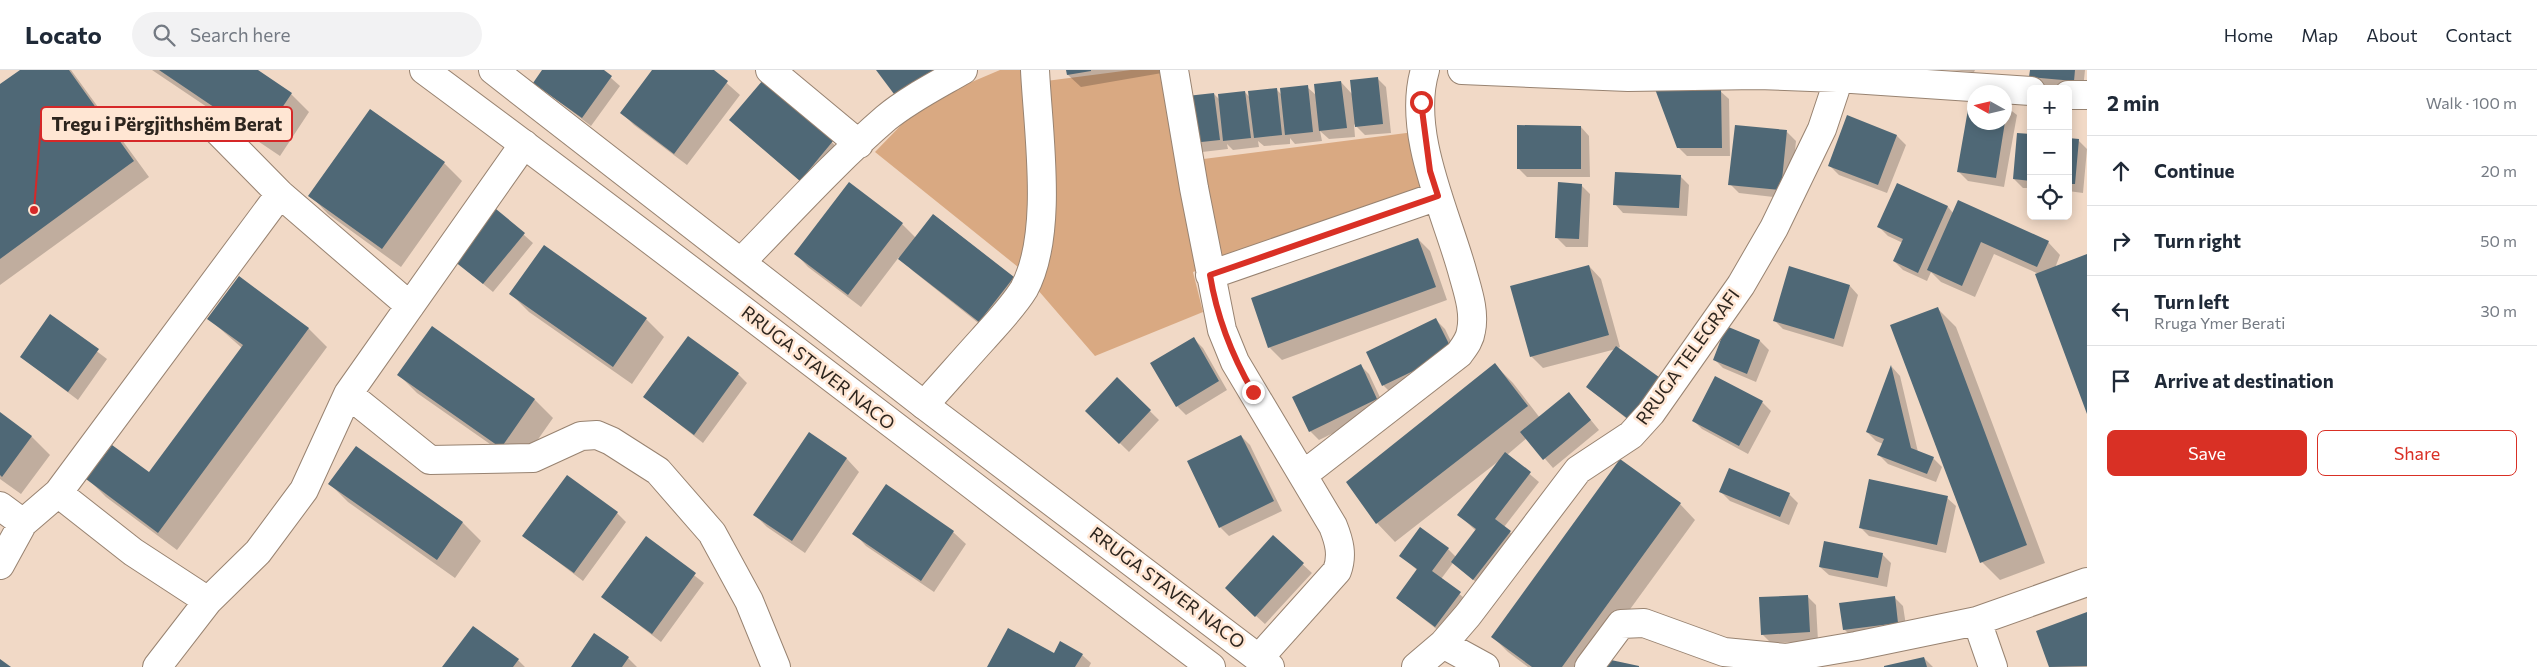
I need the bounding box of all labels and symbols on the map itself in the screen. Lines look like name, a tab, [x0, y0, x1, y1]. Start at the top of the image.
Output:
north arrow	[1967, 85, 2012, 130]
route start	[1410, 91, 1433, 114]
callout: Tregu i Përgjithshëm Berat	[41, 107, 292, 141]
text: Tregu i Përgjithshëm Berat	[52, 112, 282, 135]
street label: RRUGA TELEGRAFI	[1631, 284, 1744, 428]
street label: RRUGA STAVER NACO	[738, 301, 900, 434]
route end	[1242, 381, 1265, 404]
street label: RRUGA STAVER NACO	[1086, 522, 1249, 653]

